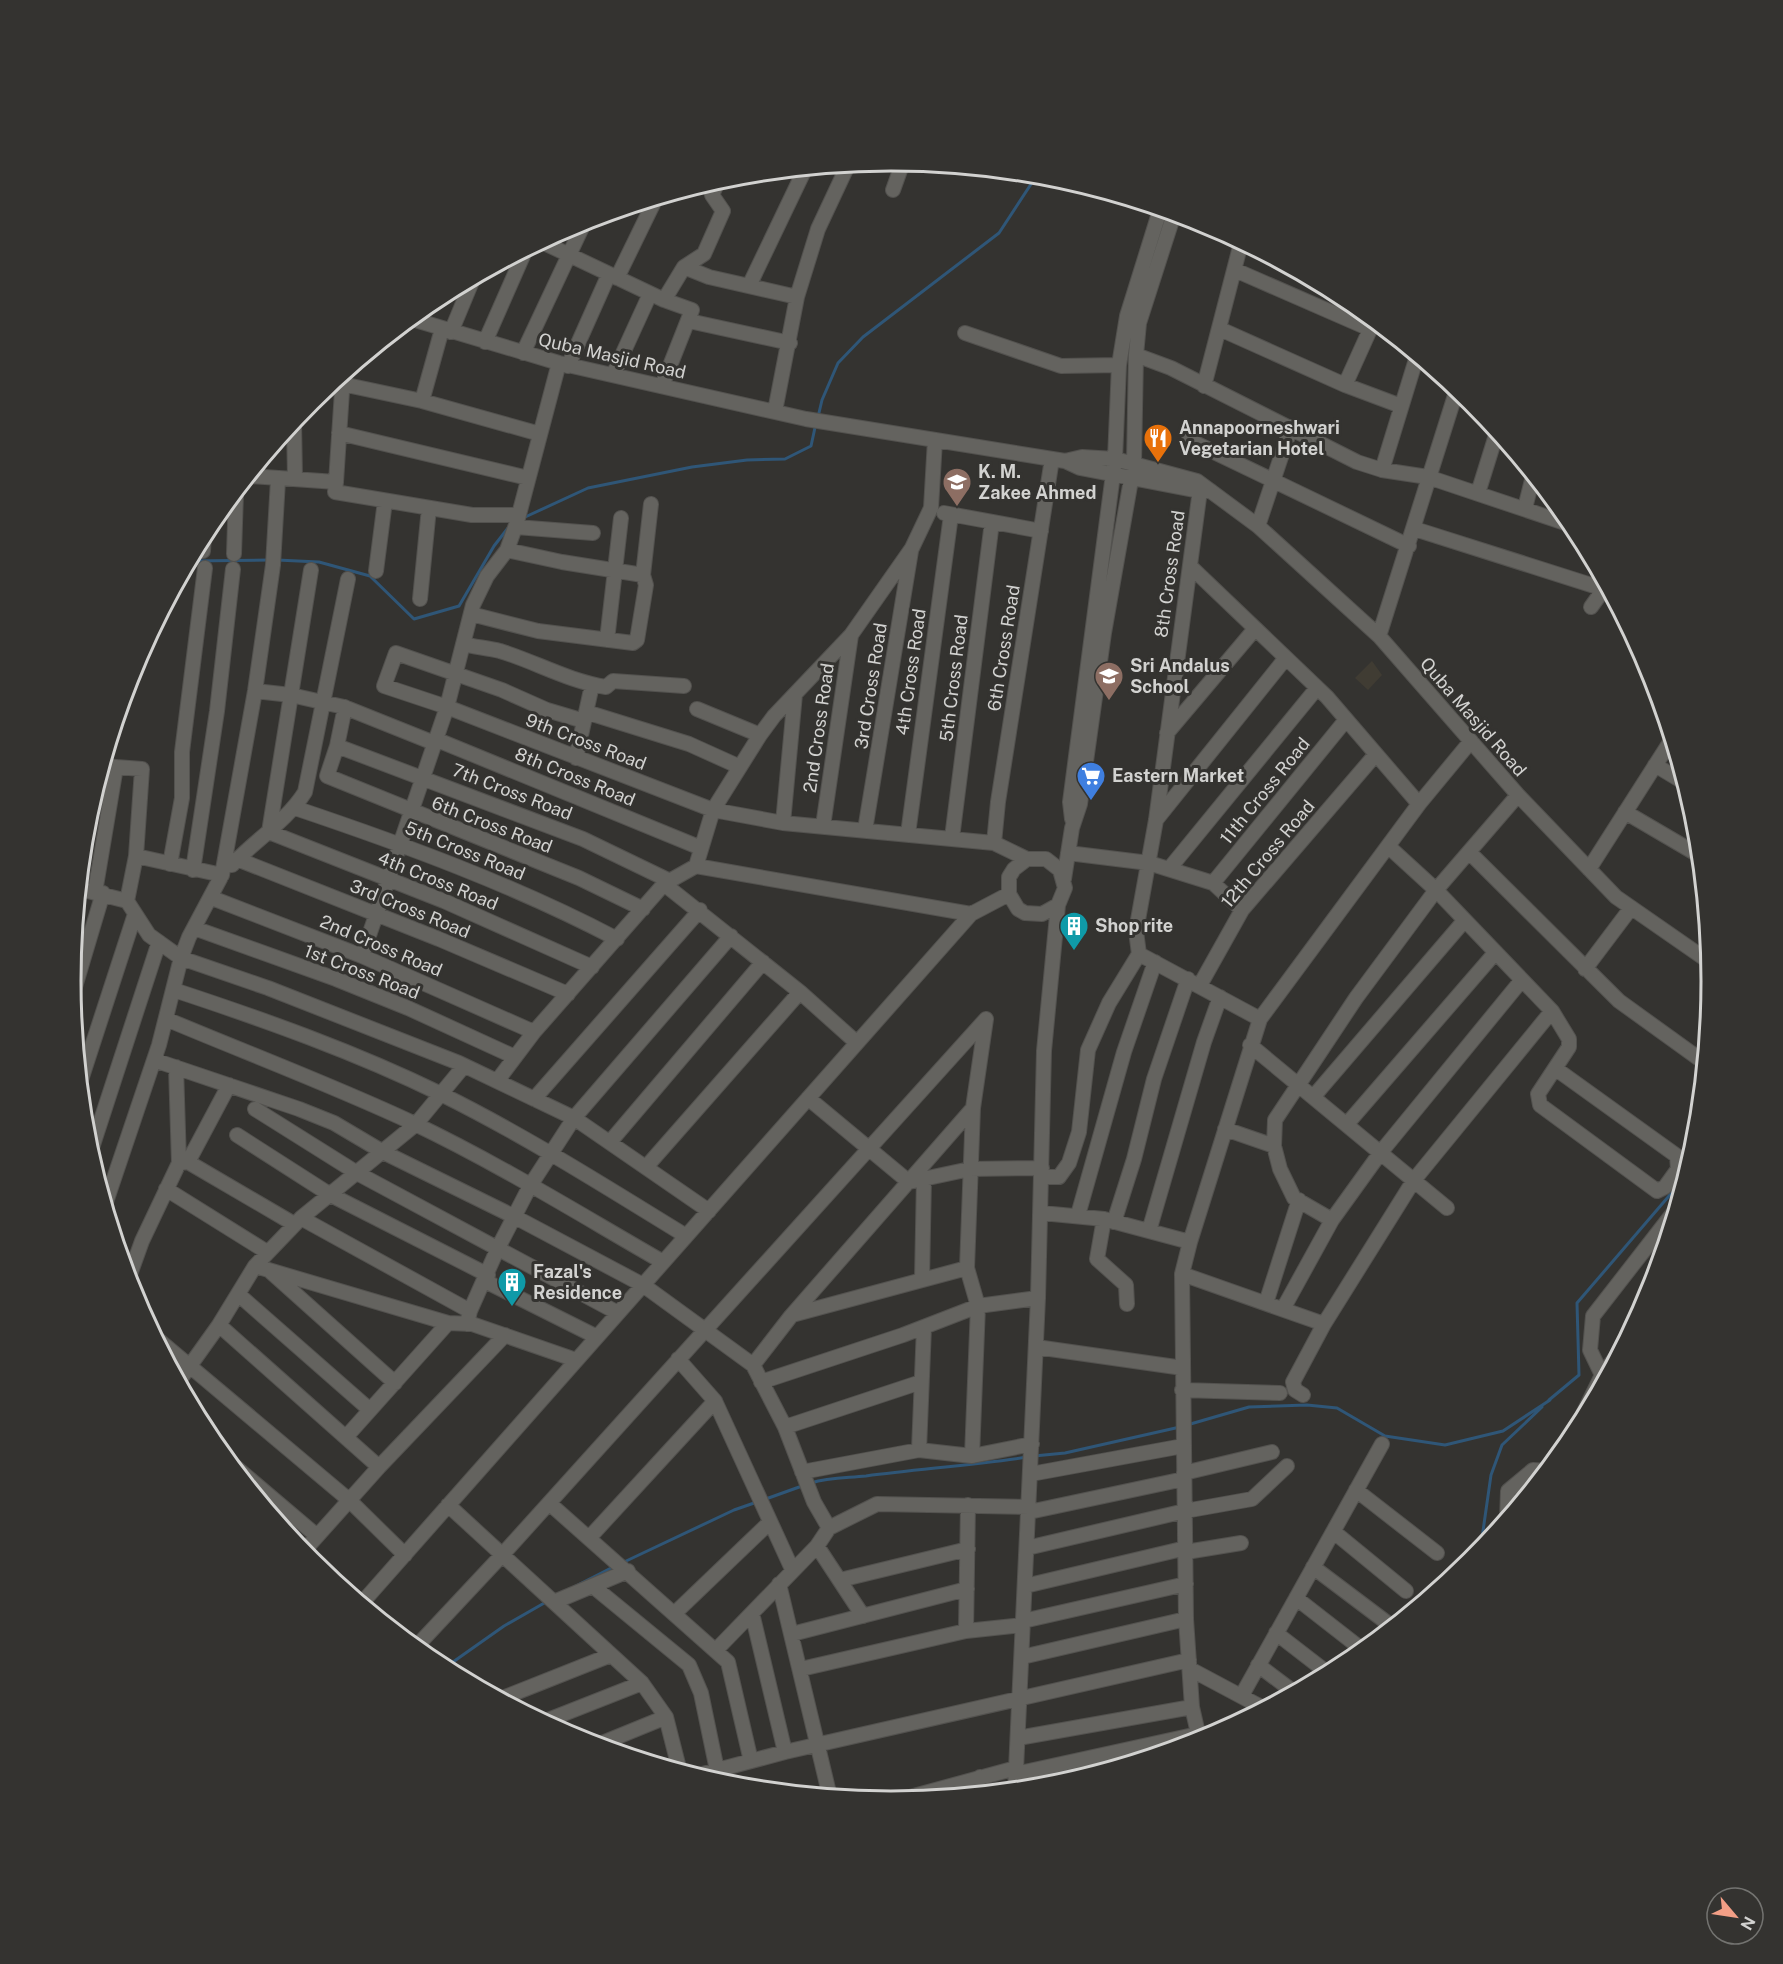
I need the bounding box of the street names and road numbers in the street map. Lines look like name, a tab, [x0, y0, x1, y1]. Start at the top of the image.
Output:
street label: Quba Masjid Road	[536, 328, 688, 383]
street label: 8th Cross Road	[1150, 509, 1189, 639]
street label: 6th Cross Road	[983, 583, 1024, 713]
street label: 4th Cross Road	[891, 607, 930, 737]
street label: 5th Cross Road	[935, 613, 972, 743]
street label: 3rd Cross Road	[850, 621, 891, 751]
street label: Quba Masjid Road	[1416, 653, 1531, 780]
street label: 2nd Cross Road	[799, 662, 838, 794]
street label: 9th Cross Road	[523, 709, 649, 774]
street label: 11th Cross Road	[1215, 733, 1314, 848]
street label: 8th Cross Road	[512, 743, 638, 810]
street label: 7th Cross Road	[449, 759, 575, 824]
street label: 6th Cross Road	[429, 792, 555, 857]
street label: 12th Cross Road	[1216, 795, 1319, 912]
street label: 5th Cross Road	[402, 817, 528, 884]
street label: 4th Cross Road	[375, 847, 501, 914]
street label: 3rd Cross Road	[347, 875, 473, 942]
street label: 2nd Cross Road	[317, 910, 445, 981]
street label: 1st Cross Road	[301, 940, 423, 1003]

